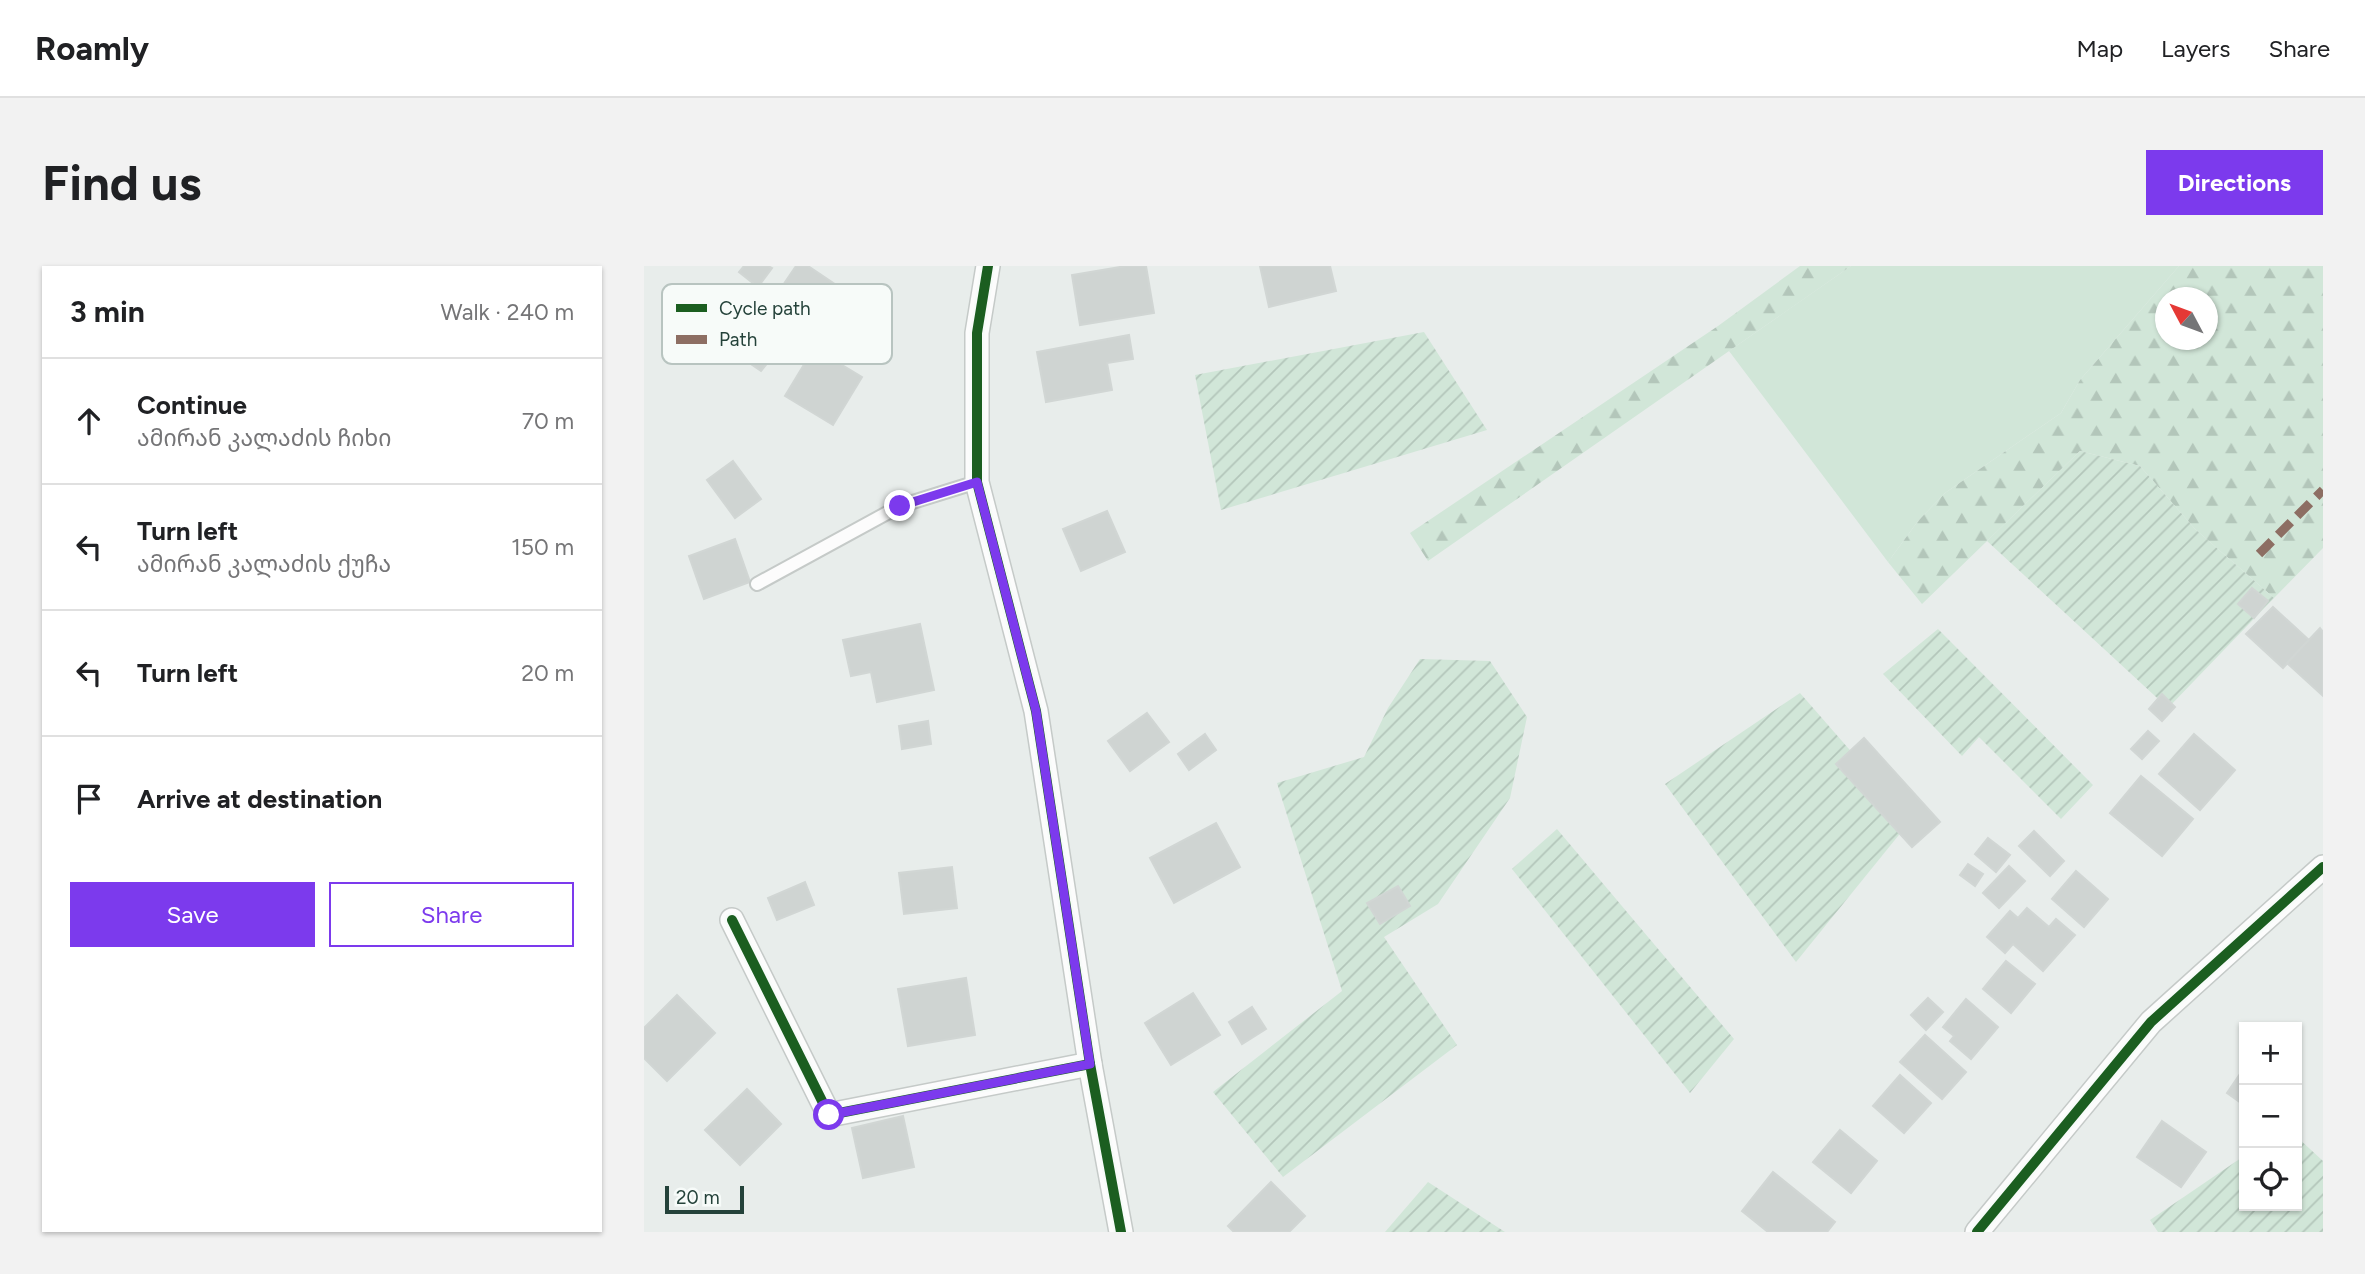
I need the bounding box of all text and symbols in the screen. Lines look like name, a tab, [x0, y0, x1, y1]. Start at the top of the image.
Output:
text: Roamly	[35, 29, 149, 68]
text: Map	[2076, 34, 2123, 63]
text: Layers	[2161, 34, 2230, 63]
text: Share	[2268, 34, 2330, 63]
button: Directions	[2146, 150, 2323, 215]
text: Find us	[42, 153, 201, 212]
legend	[662, 284, 892, 364]
north arrow	[2155, 287, 2218, 350]
text: 3 min	[70, 293, 145, 330]
text: Cycle path	[719, 297, 811, 320]
text: Walk · 240 m	[441, 298, 574, 326]
text: Path	[719, 328, 757, 351]
text: Continue	[137, 389, 247, 421]
icon: ahead	[70, 402, 108, 440]
text: 70 m	[522, 407, 574, 435]
text: ამირან კალაძის ჩიხი	[137, 424, 391, 452]
route end	[884, 490, 915, 521]
text: Turn left	[137, 515, 238, 547]
icon: left	[70, 528, 108, 566]
text: 150 m	[511, 533, 574, 561]
text: ამირან კალაძის ქუჩა	[137, 550, 391, 578]
icon: left	[70, 654, 108, 692]
text: Turn left	[137, 657, 238, 689]
text: 20 m	[521, 659, 574, 687]
icon: arrive	[70, 780, 108, 818]
text: Arrive at destination	[137, 783, 382, 815]
button: Save	[70, 882, 315, 947]
button: Share	[329, 882, 574, 947]
map controls	[2239, 1022, 2302, 1211]
button: +	[2239, 1022, 2302, 1085]
button: −	[2239, 1085, 2302, 1148]
route start	[813, 1099, 844, 1130]
button: locate	[2239, 1148, 2302, 1211]
scale bar	[665, 1183, 744, 1215]
text: 20 m	[676, 1186, 720, 1209]

